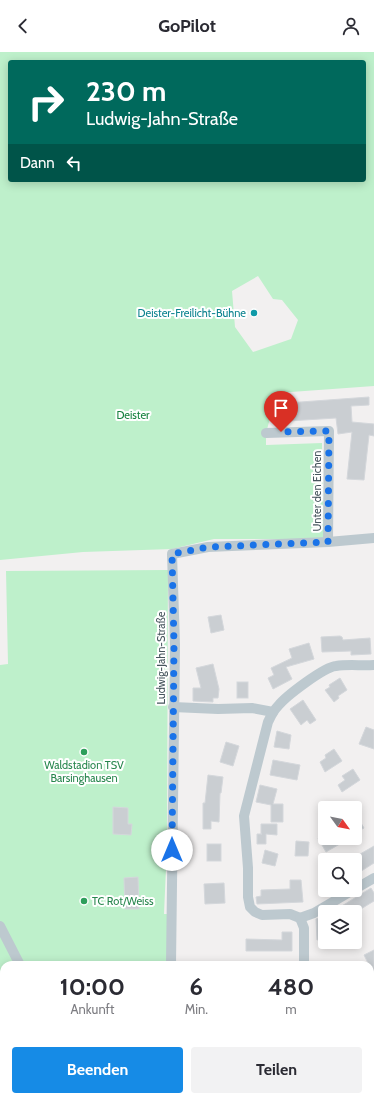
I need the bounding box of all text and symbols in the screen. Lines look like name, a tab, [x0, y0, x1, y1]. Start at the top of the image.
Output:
icon: back	[12, 15, 34, 37]
text: GoPilot	[158, 15, 216, 37]
icon: person	[340, 15, 362, 37]
text: 230 m	[86, 74, 166, 108]
icon: right	[20, 76, 72, 128]
text: Ludwig-Jahn-Straße	[86, 108, 238, 130]
icon: left	[63, 152, 85, 174]
text: Dann	[20, 154, 55, 172]
place label: Deister-Freilicht-Bühne	[138, 306, 246, 320]
marker: Deister-Freilicht-Bühne	[249, 308, 259, 318]
pin	[264, 391, 298, 432]
icon: arrive	[270, 397, 292, 419]
park label: Deister	[116, 408, 150, 422]
street label: Unter den Eichen	[310, 451, 324, 531]
street label: Ludwig-Jahn-Straße	[154, 611, 168, 704]
marker: Waldstadion TSV Barsinghausen	[79, 747, 89, 757]
place label: Waldstadion TSV Barsinghausen	[44, 758, 124, 785]
north arrow	[318, 801, 362, 845]
map controls	[318, 801, 362, 949]
position arrow	[151, 829, 193, 871]
button: search	[318, 853, 362, 897]
place label: TC Rot/Weiss	[92, 894, 154, 908]
marker: TC Rot/Weiss	[79, 896, 89, 906]
button: layers	[318, 905, 362, 949]
text: 10:00	[60, 972, 125, 1001]
text: 6	[190, 972, 203, 1001]
text: 480	[268, 972, 314, 1001]
text: Ankunft	[70, 1001, 114, 1017]
text: Min.	[185, 1001, 208, 1017]
text: m	[285, 1001, 297, 1017]
button: Beenden	[12, 1047, 183, 1093]
button: Teilen	[191, 1047, 362, 1093]

